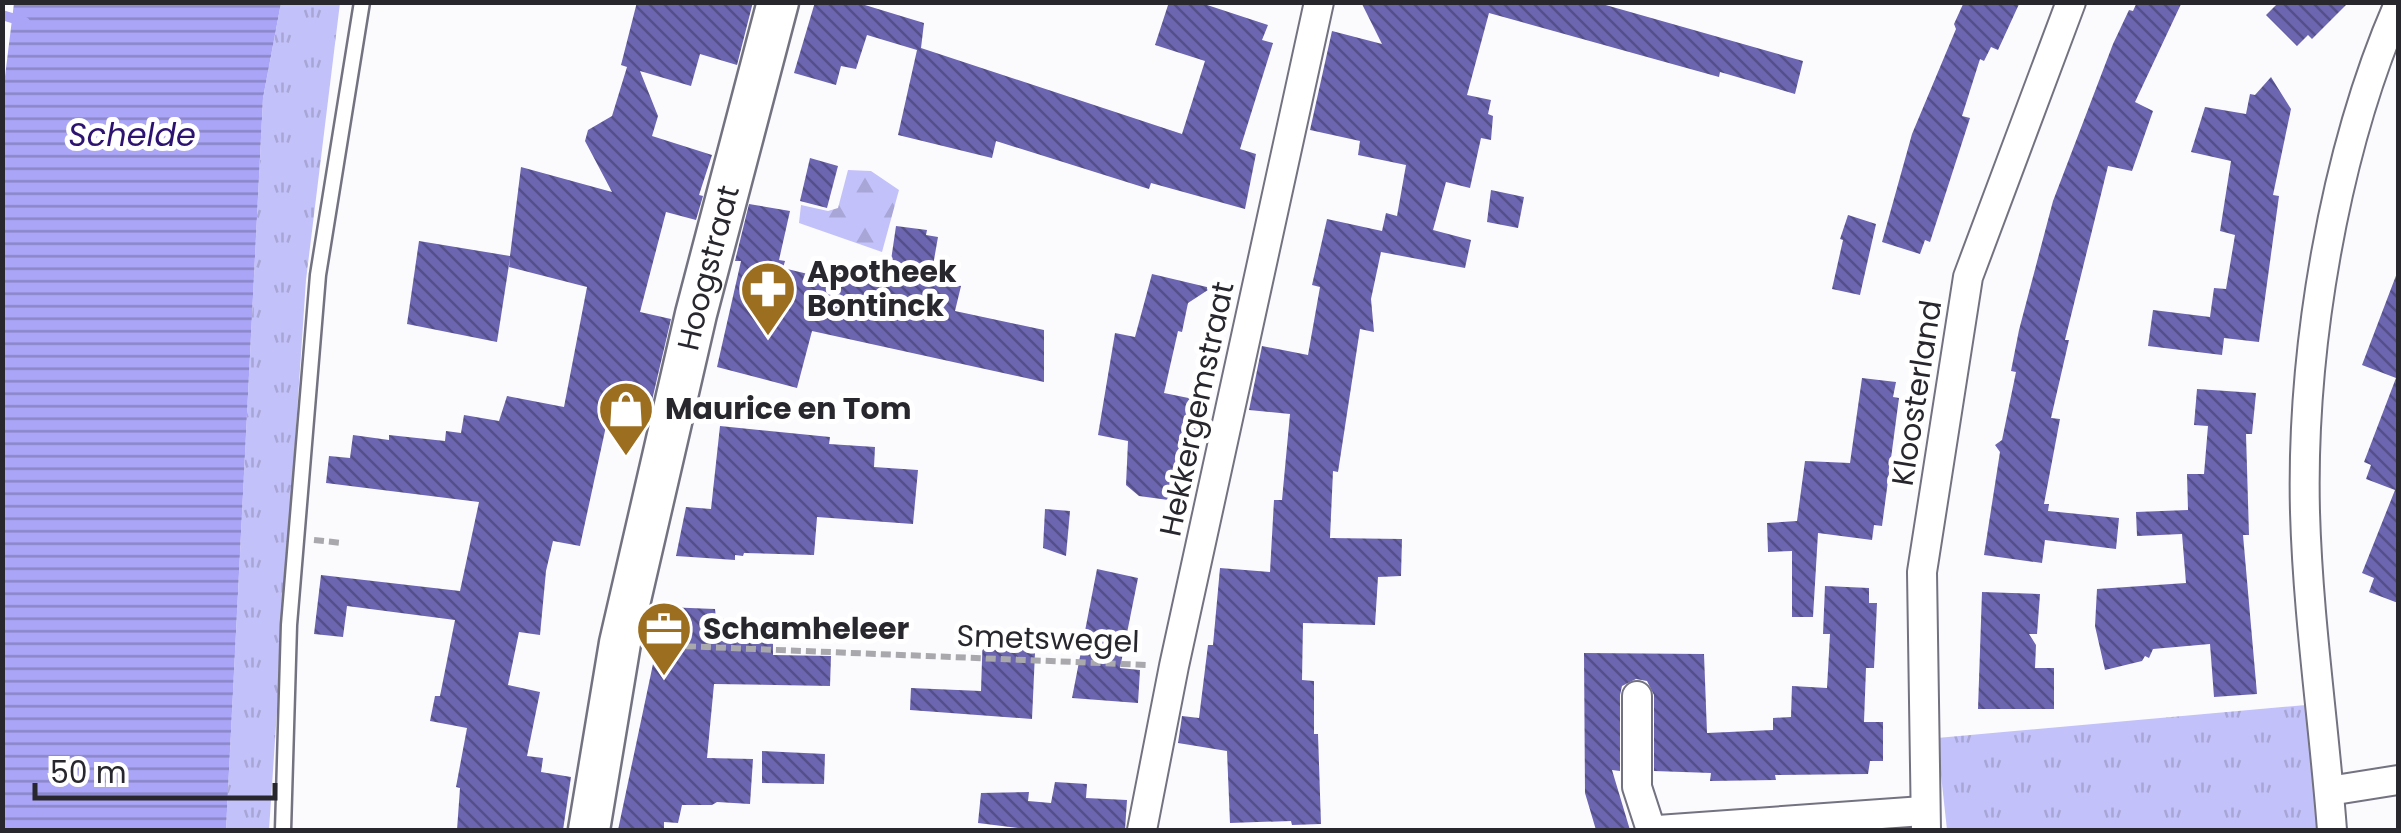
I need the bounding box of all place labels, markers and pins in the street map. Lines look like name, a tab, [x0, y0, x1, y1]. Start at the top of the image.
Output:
place label: Apotheek Bontinck	[807, 250, 957, 327]
pharmacy icon: Apotheek Bontinck	[738, 259, 798, 338]
shop icon: Maurice en Tom	[596, 379, 656, 458]
place label: Maurice en Tom	[665, 387, 911, 430]
office icon: Schamheleer	[634, 599, 694, 678]
place label: Schamheleer	[703, 607, 909, 650]

